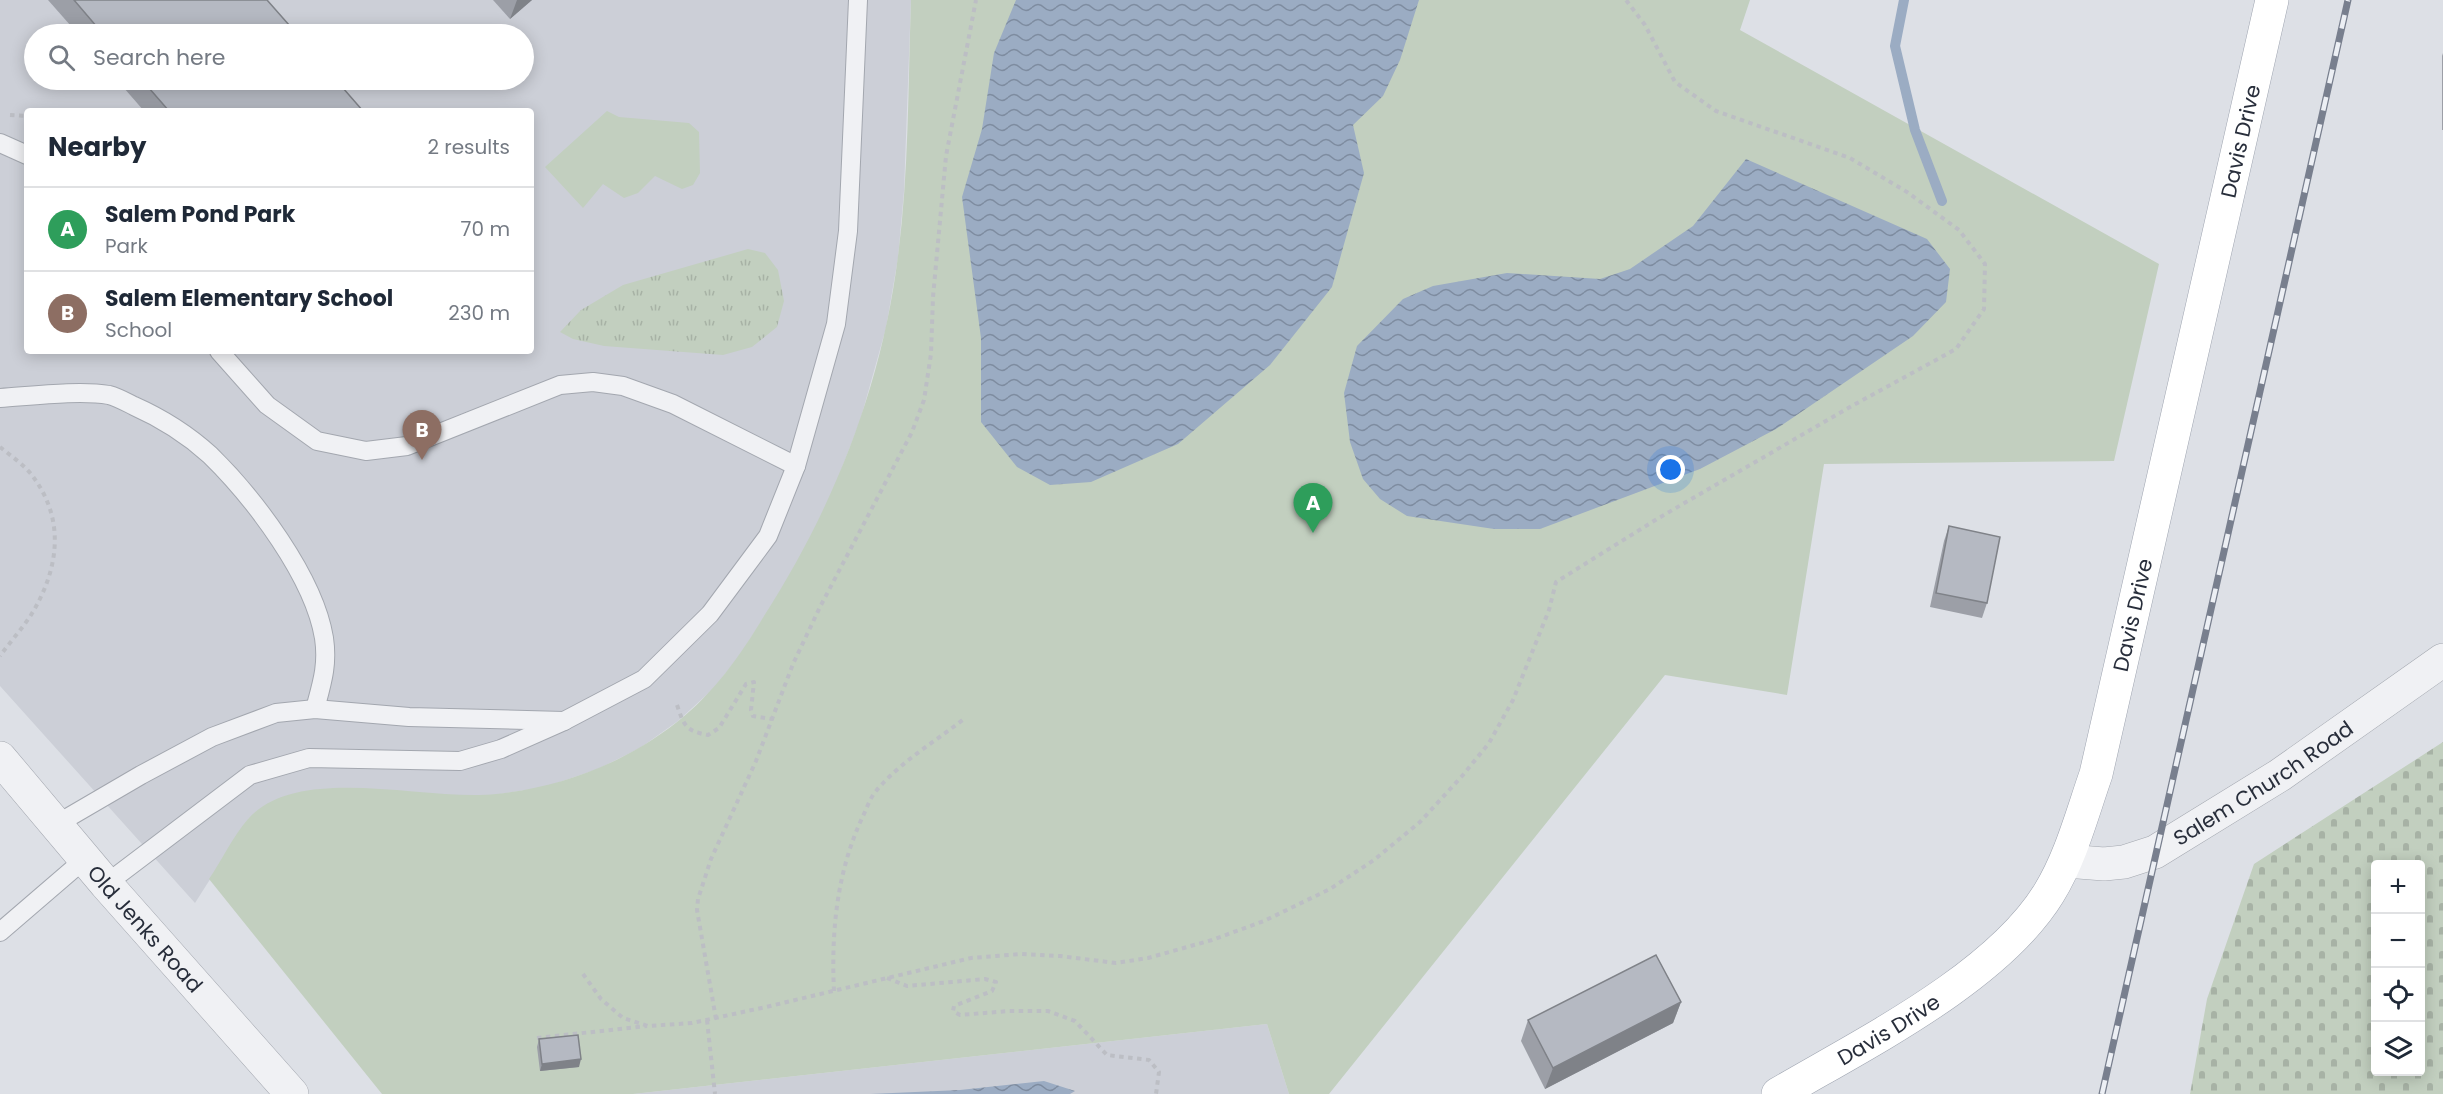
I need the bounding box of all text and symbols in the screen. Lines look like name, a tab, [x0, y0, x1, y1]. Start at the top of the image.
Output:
search box	[24, 24, 534, 90]
icon: search	[45, 41, 78, 74]
text: Search here	[93, 42, 226, 73]
street label: Davis Drive	[2213, 82, 2267, 200]
text: Nearby	[48, 129, 146, 165]
text: 2 results	[427, 133, 510, 161]
text: Salem Pond Park	[105, 199, 295, 230]
text: A	[60, 215, 75, 243]
text: 70 m	[461, 215, 510, 243]
text: Park	[105, 232, 148, 260]
text: Salem Elementary School	[105, 283, 393, 314]
text: B	[61, 299, 74, 327]
text: 230 m	[448, 299, 510, 327]
text: School	[105, 316, 172, 344]
pin: B	[402, 410, 442, 460]
your location	[1656, 455, 1685, 484]
pin: A	[1294, 484, 1332, 533]
street label: Davis Drive	[2105, 555, 2159, 674]
street label: Salem Church Road	[2167, 714, 2359, 852]
street label: Old Jenks Road	[81, 858, 210, 998]
map controls	[2371, 860, 2425, 1076]
button: +	[2371, 860, 2425, 914]
button: −	[2371, 914, 2425, 968]
button: locate	[2371, 968, 2425, 1022]
street label: Davis Drive	[1832, 987, 1946, 1072]
button: layers	[2371, 1022, 2425, 1076]

